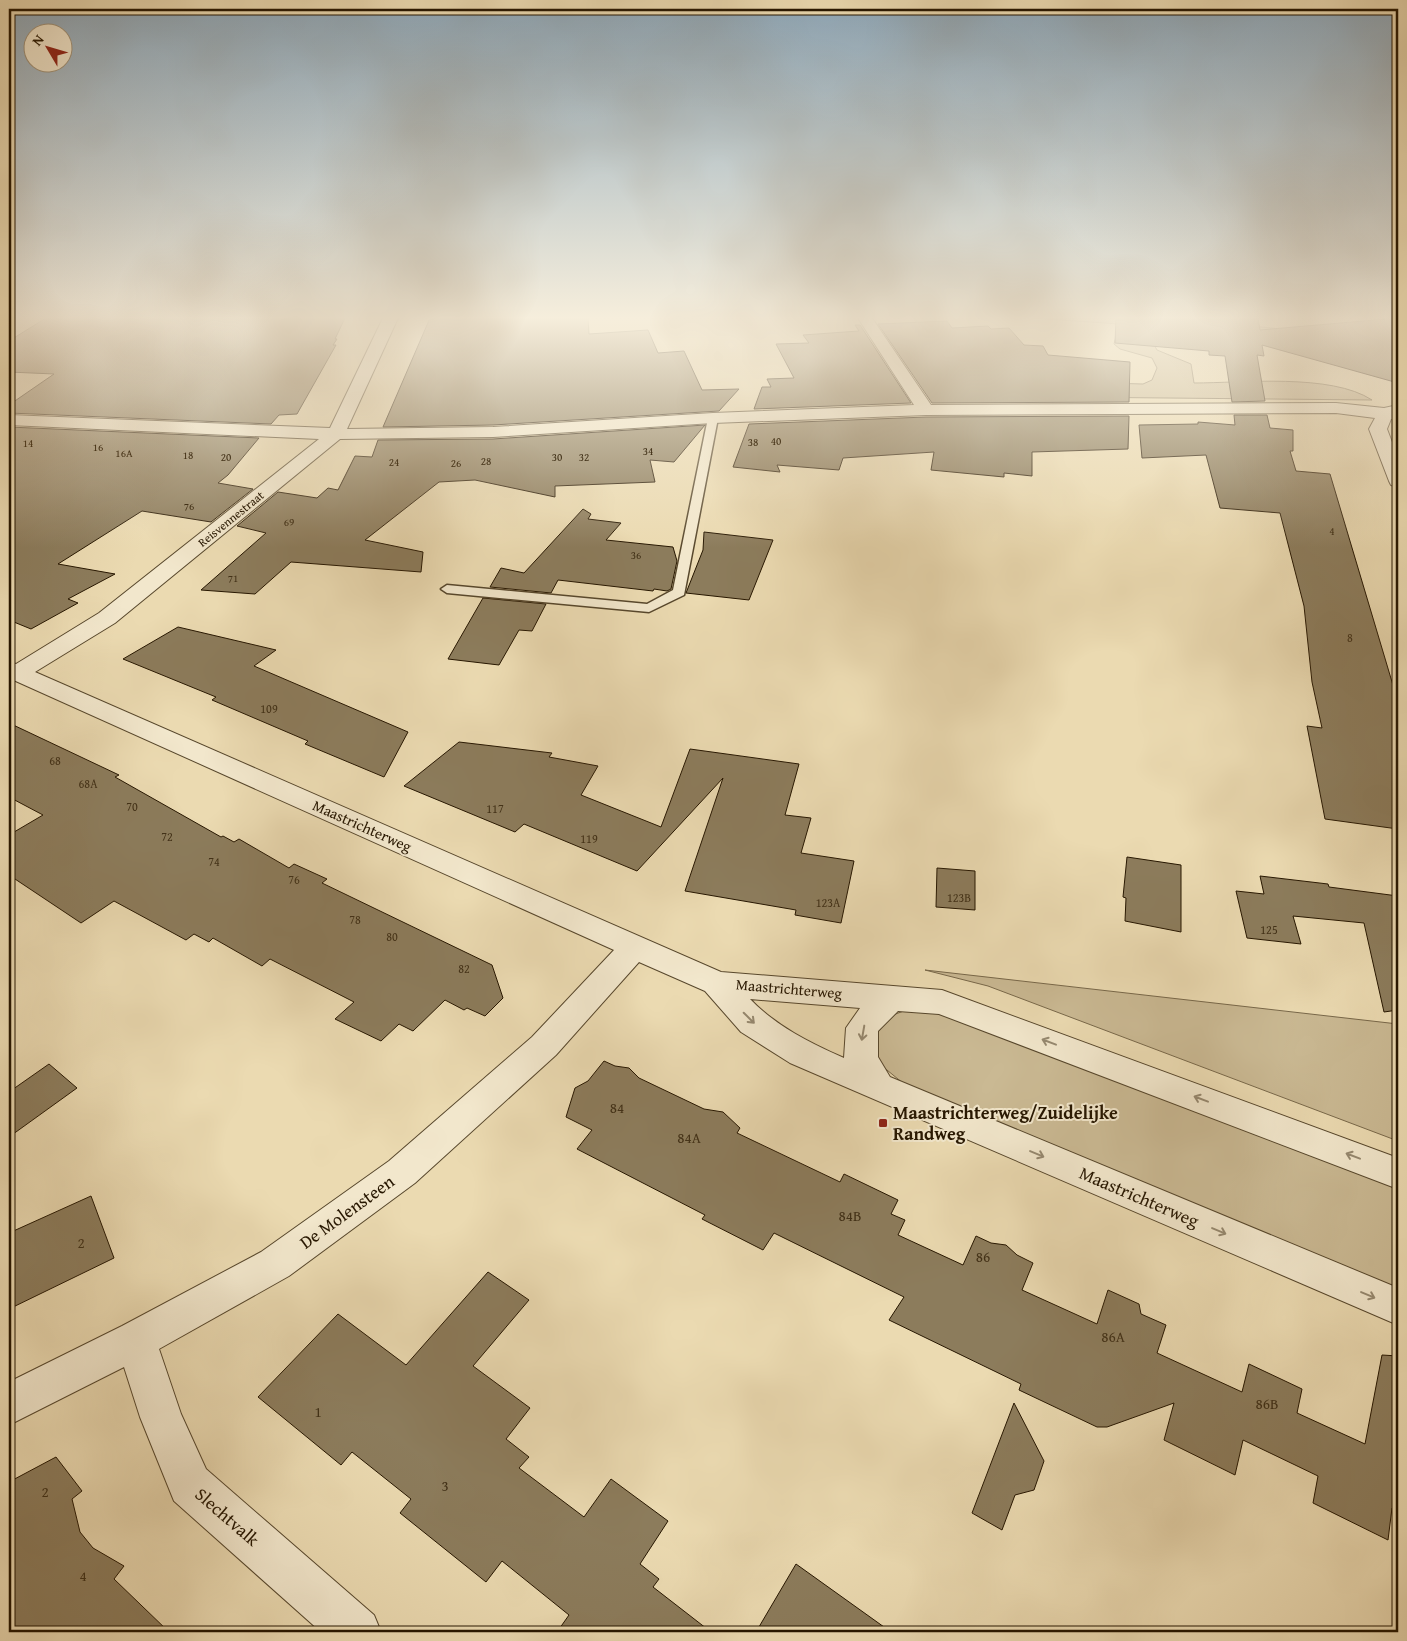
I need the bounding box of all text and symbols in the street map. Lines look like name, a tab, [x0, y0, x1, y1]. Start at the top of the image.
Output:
north arrow	[22, 22, 72, 72]
text: N	[27, 30, 49, 50]
house number: 40	[771, 433, 781, 449]
house number: 38	[748, 434, 758, 450]
house number: 14	[23, 435, 33, 451]
house number: 16	[93, 439, 103, 455]
house number: 34	[643, 443, 653, 459]
house number: 16A	[115, 445, 133, 461]
house number: 18	[183, 447, 193, 463]
house number: 20	[221, 449, 231, 465]
house number: 30	[552, 449, 562, 465]
house number: 32	[579, 449, 589, 465]
house number: 28	[481, 453, 491, 469]
house number: 24	[389, 454, 399, 470]
house number: 26	[451, 455, 461, 471]
street label: Reisvennestraat	[194, 486, 268, 551]
house number: 76	[184, 498, 194, 514]
house number: 69	[284, 514, 294, 530]
house number: 4	[1329, 523, 1335, 539]
house number: 36	[631, 547, 641, 563]
house number: 71	[228, 570, 238, 586]
house number: 8	[1347, 629, 1353, 646]
house number: 109	[260, 700, 278, 717]
house number: 68	[49, 752, 61, 769]
house number: 68A	[79, 775, 98, 792]
street label: Maastrichterweg	[309, 794, 416, 857]
house number: 70	[126, 798, 138, 815]
house number: 117	[486, 800, 504, 817]
house number: 72	[161, 828, 173, 845]
house number: 119	[580, 830, 598, 847]
house number: 74	[208, 853, 220, 870]
house number: 76	[288, 871, 300, 888]
house number: 123B	[947, 889, 971, 906]
house number: 123A	[816, 894, 841, 911]
house number: 78	[349, 911, 361, 928]
house number: 125	[1260, 921, 1278, 938]
house number: 80	[386, 928, 398, 945]
house number: 82	[458, 960, 470, 977]
street label: Maastrichterweg	[735, 973, 843, 1004]
one-way arrow	[743, 1012, 755, 1024]
one-way arrow	[857, 1025, 867, 1041]
one-way arrow	[1041, 1037, 1057, 1046]
one-way arrow	[1193, 1094, 1209, 1103]
house number: 84	[610, 1097, 624, 1118]
place label: Maastrichterweg/Zuidelijke Randweg	[893, 1099, 1118, 1147]
marker: Maastrichterweg/Zuidelijke Randweg	[877, 1117, 889, 1129]
house number: 84A	[677, 1127, 701, 1148]
one-way arrow	[1029, 1150, 1044, 1160]
one-way arrow	[1345, 1151, 1361, 1160]
street label: Maastrichterweg	[1075, 1159, 1203, 1234]
street label: De Molensteen	[294, 1168, 400, 1255]
house number: 84B	[839, 1205, 861, 1226]
one-way arrow	[1211, 1227, 1226, 1237]
house number: 2	[77, 1232, 85, 1253]
house number: 86	[976, 1246, 990, 1267]
one-way arrow	[1360, 1290, 1375, 1300]
house number: 86A	[1101, 1326, 1125, 1347]
house number: 86B	[1256, 1393, 1278, 1414]
house number: 1	[314, 1401, 322, 1422]
house number: 3	[441, 1475, 449, 1496]
house number: 2	[41, 1481, 49, 1502]
street label: Slechtvalk	[189, 1481, 266, 1553]
house number: 4	[79, 1565, 87, 1586]

